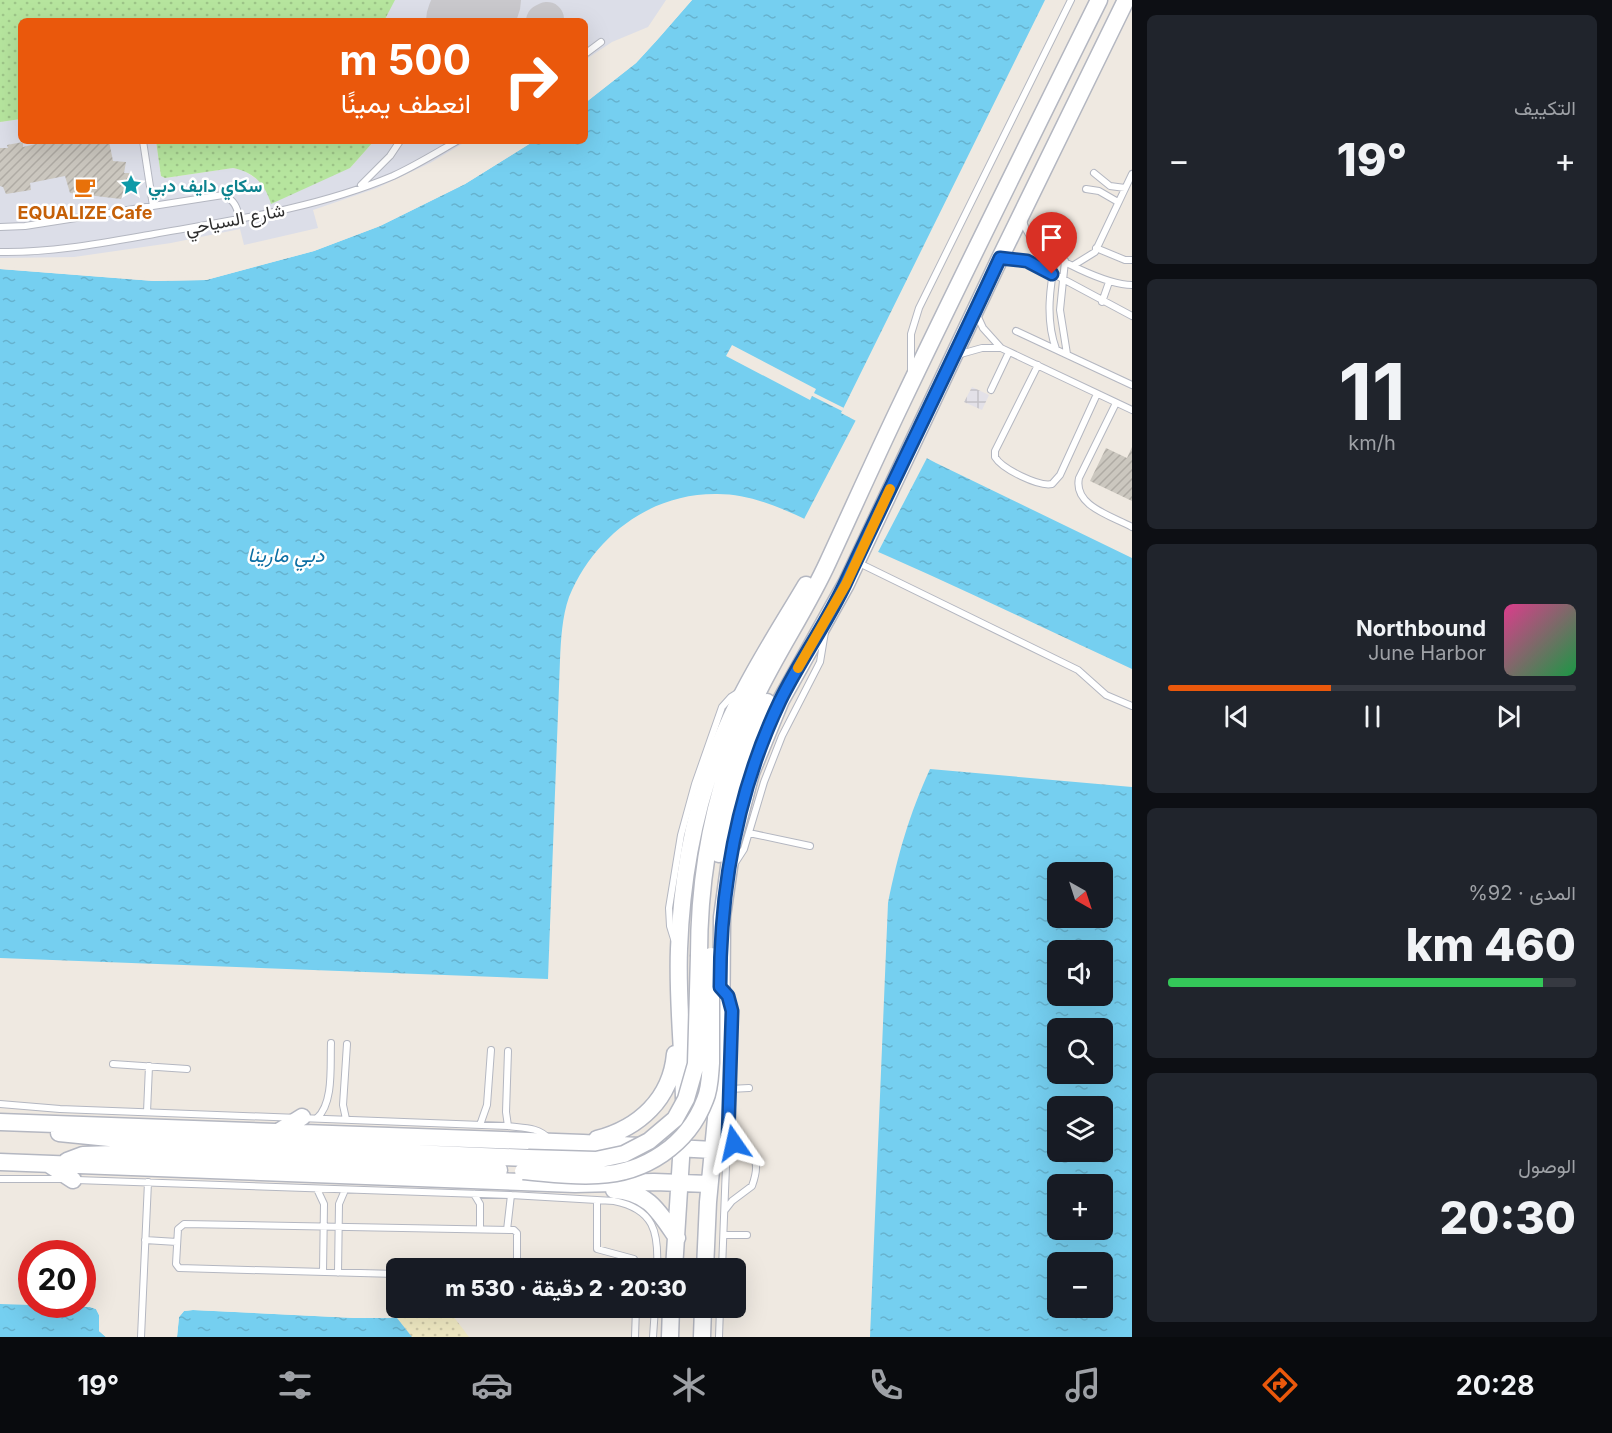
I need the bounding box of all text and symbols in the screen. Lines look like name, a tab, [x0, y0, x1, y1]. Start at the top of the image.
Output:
text: 500 m	[339, 34, 471, 85]
icon: right	[492, 42, 570, 120]
text: انعطف يمينًا	[341, 87, 471, 120]
text: التكييف	[1514, 96, 1576, 120]
text: 19°	[1337, 132, 1407, 187]
text: −	[1168, 140, 1190, 180]
text: +	[1554, 140, 1576, 180]
place icon: سكاي دايف دبي	[119, 173, 143, 197]
cafe icon: EQUALIZE Cafe	[73, 175, 97, 199]
place label: سكاي دايف دبي	[148, 175, 262, 201]
street label: شارع السياحي	[184, 199, 287, 244]
place label: EQUALIZE Cafe	[18, 202, 153, 223]
pin	[1026, 212, 1077, 274]
icon: arrive	[1035, 221, 1068, 254]
text: 11	[1338, 344, 1406, 439]
text: km/h	[1348, 431, 1396, 455]
water label: دبي مارينا	[248, 543, 325, 572]
text: Northbound	[1356, 615, 1486, 641]
text: June Harbor	[1368, 641, 1486, 665]
icon: previous	[1220, 700, 1253, 733]
icon: pause	[1356, 700, 1389, 733]
icon: next	[1492, 700, 1525, 733]
north arrow	[1047, 862, 1113, 928]
map controls	[1047, 862, 1113, 1318]
text: المدى · 92%	[1468, 881, 1576, 905]
text: 460 km	[1406, 917, 1576, 972]
button: sound	[1047, 940, 1113, 1006]
button: search	[1047, 1018, 1113, 1084]
button: layers	[1047, 1096, 1113, 1162]
position arrow	[702, 1111, 766, 1175]
text: الوصول	[1518, 1154, 1576, 1178]
button: +	[1047, 1174, 1113, 1240]
text: 20:30	[1440, 1190, 1576, 1245]
speed limit sign: 20	[18, 1240, 96, 1318]
button: −	[1047, 1252, 1113, 1318]
text: 20:30 · 2 دقيقة · 530 m	[445, 1275, 687, 1301]
icon: filters	[274, 1364, 316, 1406]
icon: car	[471, 1364, 513, 1406]
icon: climate	[668, 1364, 710, 1406]
icon: phone	[865, 1364, 907, 1406]
icon: music	[1062, 1364, 1104, 1406]
icon: directions	[1259, 1364, 1301, 1406]
text: 19°	[78, 1369, 119, 1402]
text: 20:28	[1456, 1369, 1535, 1402]

